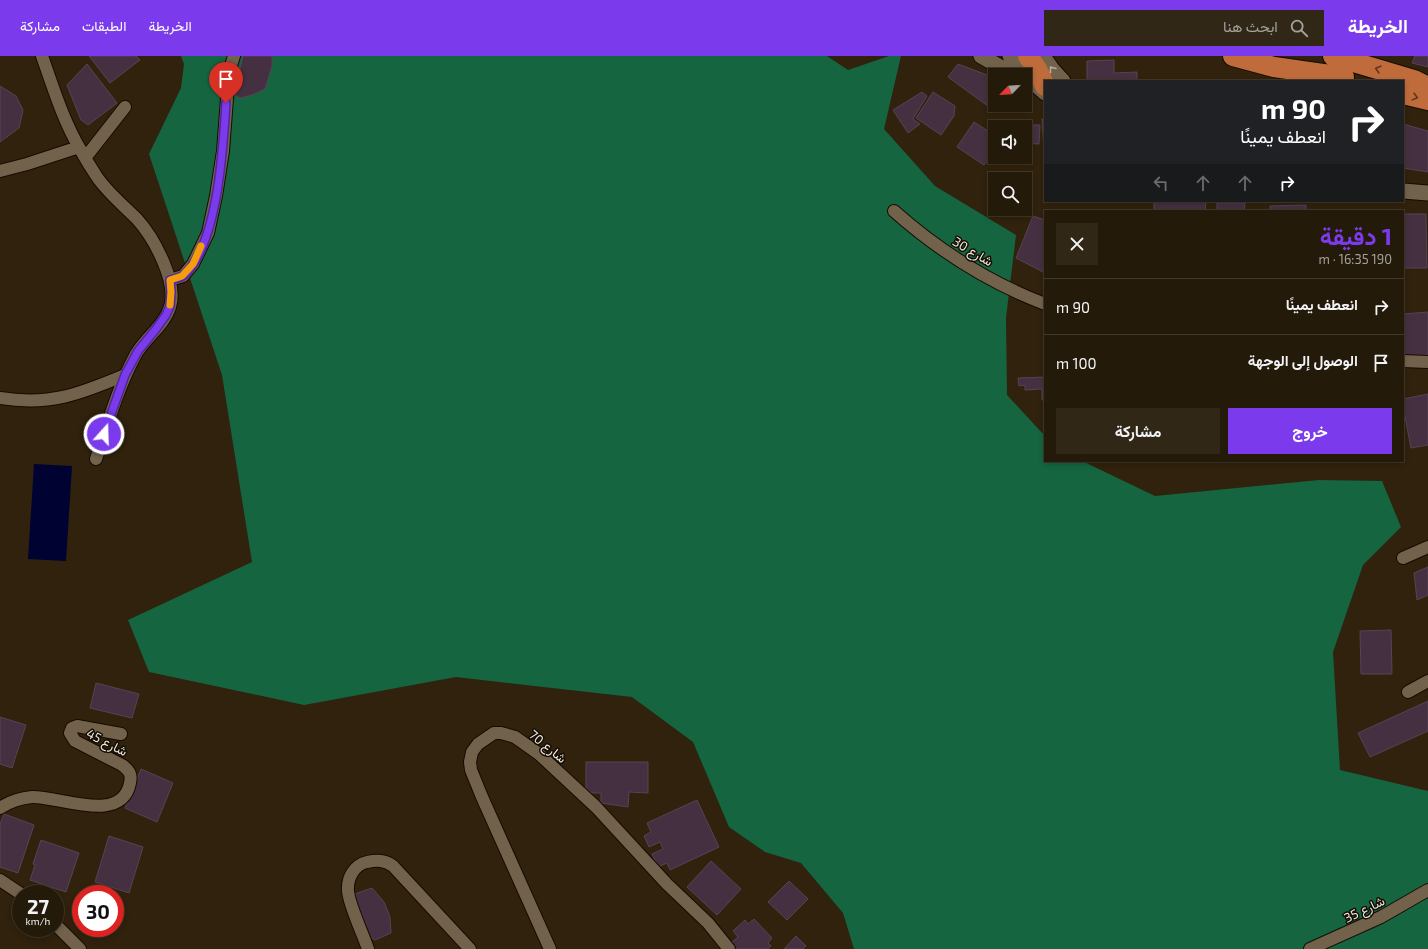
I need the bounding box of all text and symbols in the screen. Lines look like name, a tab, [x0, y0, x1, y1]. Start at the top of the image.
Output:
search box	[1044, 10, 1324, 46]
text: الخريطة	[1348, 14, 1408, 37]
text: مشاركة	[20, 17, 60, 34]
text: الطبقات	[82, 17, 126, 34]
text: الخريطة	[148, 17, 192, 34]
text: ابحث هنا	[1223, 17, 1278, 35]
icon: search	[1288, 17, 1310, 39]
pin	[209, 62, 243, 103]
one-way arrow	[1375, 65, 1382, 74]
one-way arrow	[1050, 67, 1057, 74]
icon: arrive	[215, 68, 237, 90]
north arrow	[988, 68, 1032, 112]
map controls	[988, 68, 1032, 216]
text: 90 m	[1261, 91, 1326, 125]
one-way arrow	[1412, 92, 1419, 101]
icon: right	[1340, 96, 1392, 148]
button: sound	[988, 120, 1032, 164]
text: انعطف يمينًا	[1240, 125, 1326, 147]
button: search	[988, 172, 1032, 216]
icon: left	[1150, 172, 1172, 194]
icon: ahead	[1192, 172, 1214, 194]
icon: ahead	[1234, 172, 1256, 194]
icon: right	[1276, 172, 1298, 194]
text: 1 دقيقة	[1320, 221, 1392, 250]
button: close	[1056, 223, 1098, 265]
street label: شارع 30	[949, 233, 996, 271]
text: 190 m · 16:35	[1319, 251, 1392, 267]
text: انعطف يمينًا	[1286, 295, 1358, 313]
icon: right	[1370, 296, 1392, 318]
text: 90 m	[1056, 298, 1090, 316]
text: الوصول إلى الوجهة	[1248, 351, 1358, 369]
icon: arrive	[1370, 352, 1392, 374]
text: 100 m	[1056, 354, 1097, 372]
button: مشاركة	[1056, 408, 1220, 454]
button: خروج	[1228, 408, 1392, 454]
position arrow	[83, 413, 125, 455]
street label: شارع 45	[83, 725, 130, 761]
street label: شارع 70	[525, 726, 570, 767]
speed limit sign: 30	[72, 885, 124, 937]
street label: شارع 35	[1341, 892, 1388, 927]
text: 27	[27, 894, 49, 918]
text: km/h	[26, 915, 50, 927]

